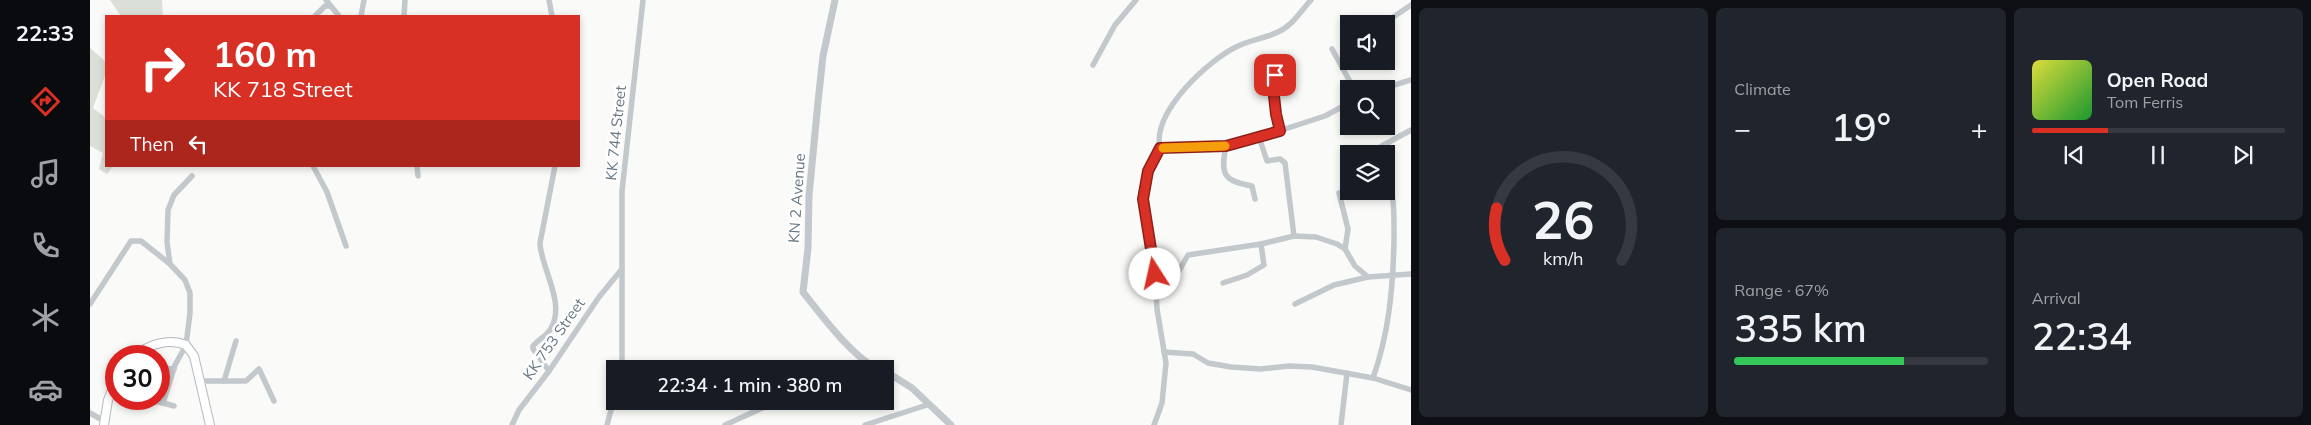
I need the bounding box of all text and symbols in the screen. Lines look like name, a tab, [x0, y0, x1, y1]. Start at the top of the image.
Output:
map controls	[1340, 15, 1395, 200]
button: sound	[1340, 15, 1395, 70]
text: 22:33	[16, 19, 74, 47]
text: 160 m	[213, 32, 317, 76]
icon: right	[130, 35, 195, 100]
pin	[1254, 54, 1296, 96]
icon: arrive	[1261, 61, 1289, 89]
text: Open Road	[2107, 68, 2208, 92]
text: KK 718 Street	[213, 75, 353, 103]
text: Climate	[1734, 79, 1791, 99]
button: search	[1340, 80, 1395, 135]
icon: directions	[28, 84, 63, 119]
street label: KK 744 Street	[601, 85, 630, 181]
text: Tom Ferris	[2107, 92, 2183, 112]
text: 19°	[1831, 103, 1891, 151]
text: −	[1734, 111, 1751, 146]
text: +	[1971, 111, 1988, 146]
icon: left	[184, 130, 212, 158]
text: Then	[130, 132, 174, 156]
icon: previous	[2060, 141, 2088, 169]
icon: pause	[2144, 141, 2172, 169]
icon: next	[2229, 141, 2257, 169]
button: layers	[1340, 145, 1395, 200]
street label: KN 2 Avenue	[784, 153, 809, 243]
icon: music	[28, 156, 63, 191]
text: 26	[1532, 187, 1595, 252]
icon: phone	[28, 228, 63, 263]
position arrow	[1128, 247, 1180, 299]
text: km/h	[1543, 247, 1584, 269]
text: Range · 67%	[1734, 280, 1829, 300]
text: Arrival	[2032, 288, 2081, 308]
street label: KK 753 Street	[518, 294, 589, 383]
icon: climate	[28, 300, 63, 335]
text: 335 km	[1734, 304, 1867, 352]
text: 22:34	[2032, 312, 2132, 360]
speed limit sign: 30	[105, 345, 170, 410]
icon: car	[28, 372, 63, 407]
text: 22:34 · 1 min · 380 m	[657, 373, 843, 397]

